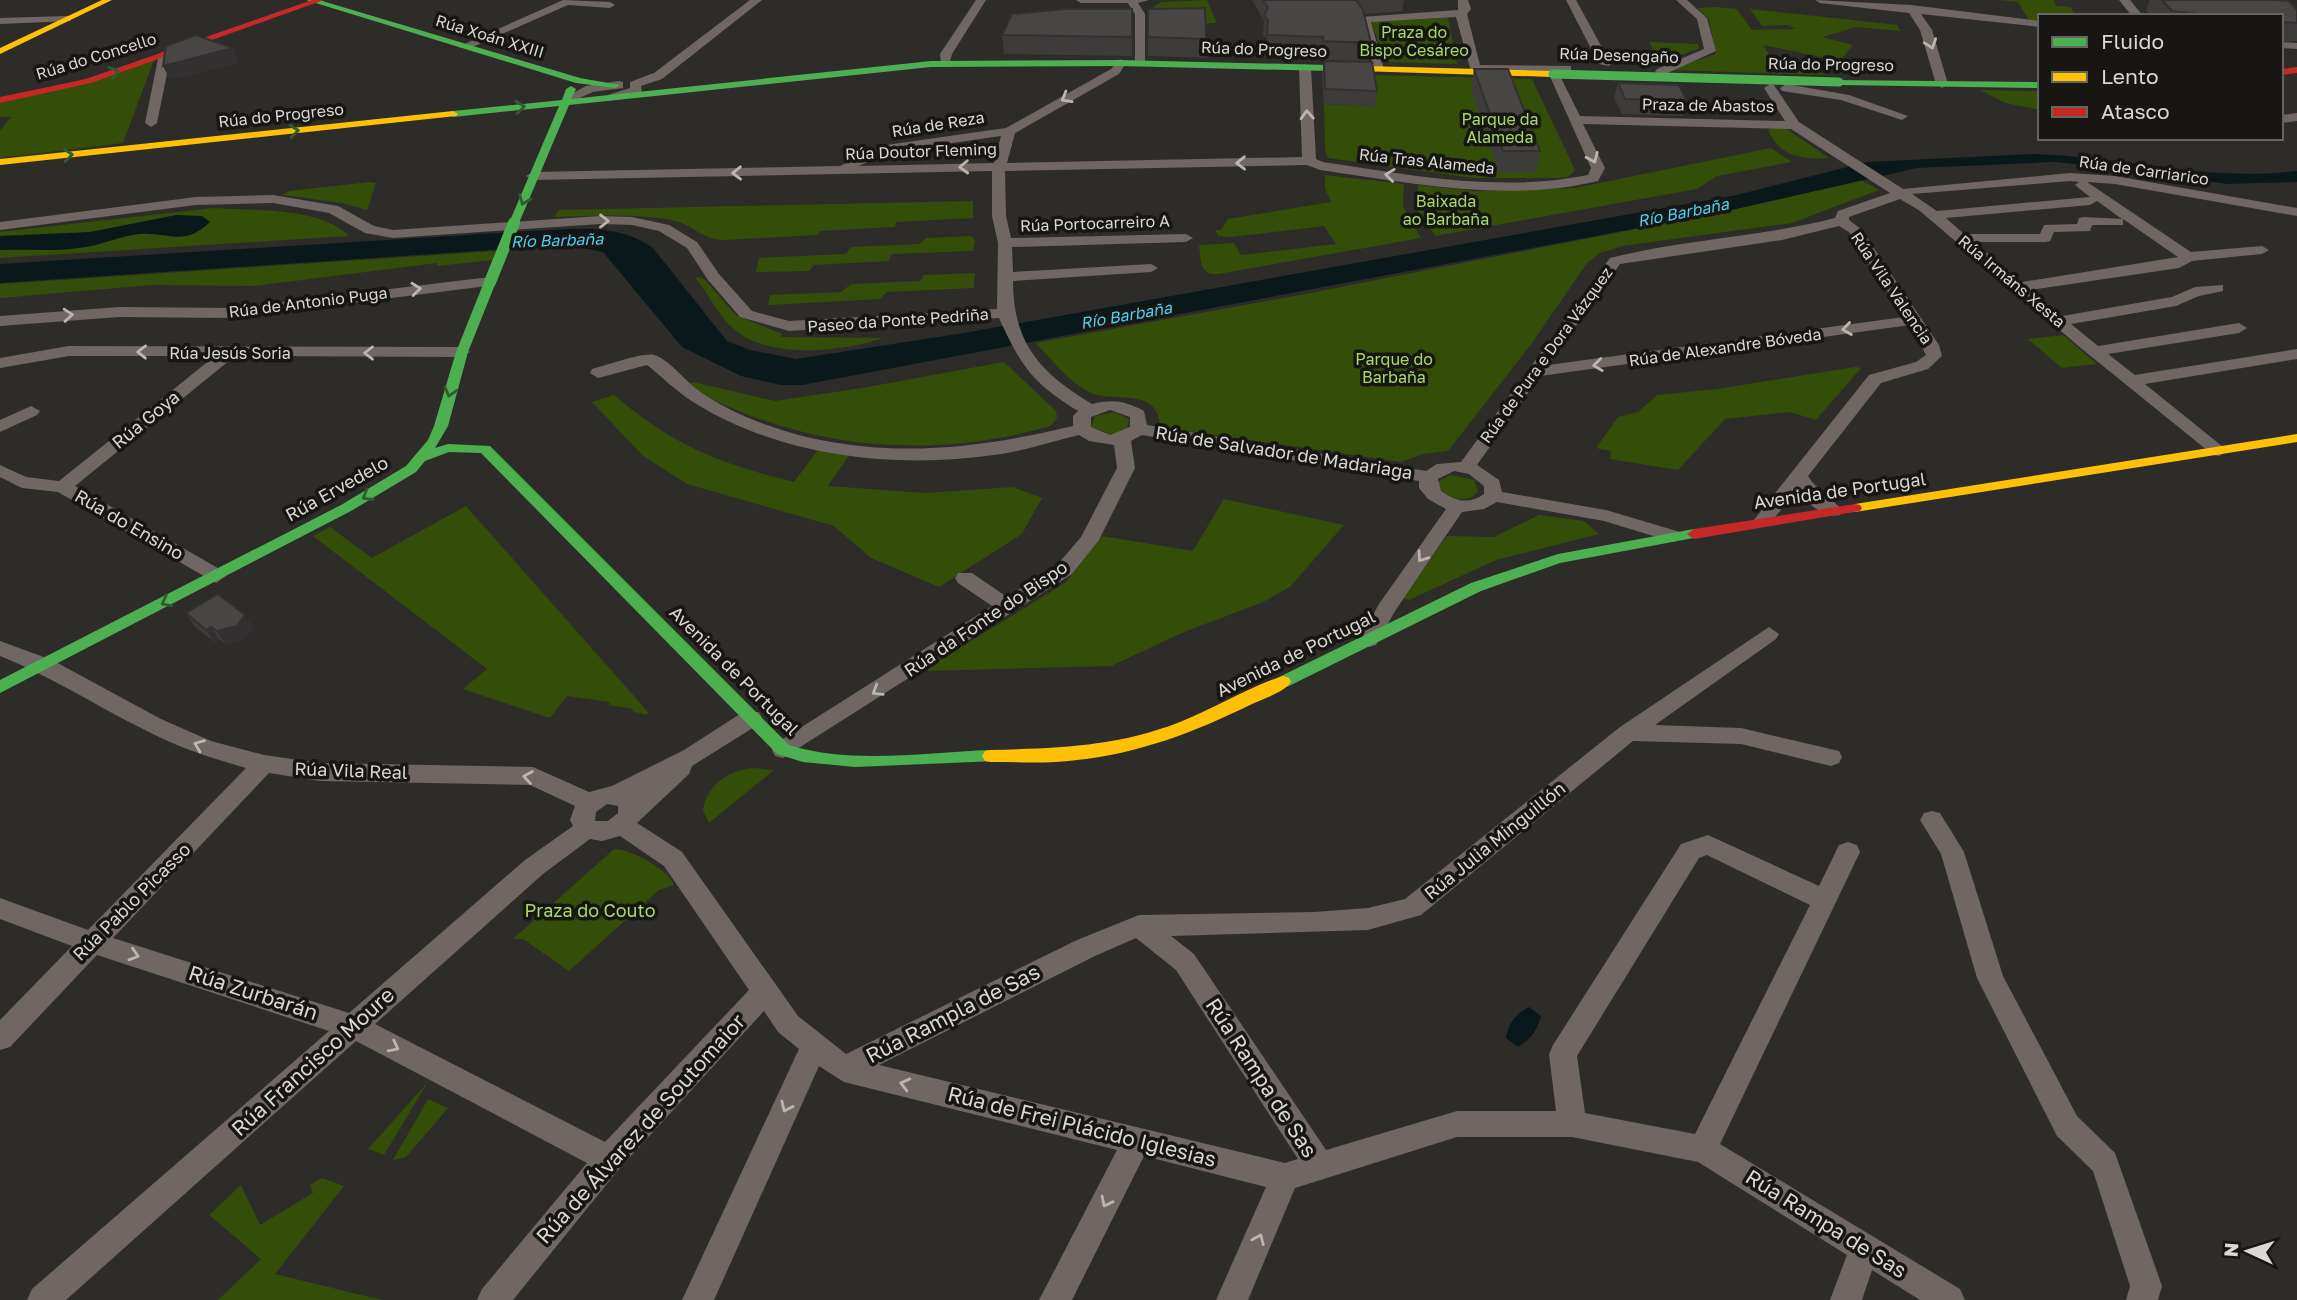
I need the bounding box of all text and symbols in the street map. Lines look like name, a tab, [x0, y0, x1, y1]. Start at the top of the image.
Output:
street label: Rúa Xoán XXIII	[433, 10, 547, 62]
legend	[2038, 14, 2283, 140]
park label: Praza do Bispo Cesáreo	[1359, 22, 1469, 60]
street label: Rúa do Concello	[33, 28, 159, 84]
text: Fluido	[2101, 28, 2164, 54]
street label: Rúa do Progreso	[1201, 37, 1327, 61]
one-way arrow	[1923, 38, 1937, 50]
street label: Rúa Desengaño	[1559, 43, 1679, 67]
street label: Rúa do Progreso	[1768, 53, 1894, 75]
text: Lento	[2101, 63, 2159, 89]
one-way arrow	[107, 66, 119, 80]
one-way arrow	[1061, 90, 1074, 103]
street label: Praza de Abastos	[1642, 94, 1774, 116]
street label: Rúa do Progreso	[217, 98, 345, 132]
text: Atasco	[2101, 98, 2170, 124]
one-way arrow	[515, 100, 526, 115]
street label: Rúa de Reza	[890, 107, 986, 141]
one-way arrow	[1299, 109, 1314, 120]
park label: Parque da Alameda	[1461, 109, 1539, 147]
one-way arrow	[288, 123, 300, 138]
street label: Rúa Doutor Fleming	[845, 138, 997, 164]
street label: Rúa Tras Alameda	[1358, 144, 1496, 178]
one-way arrow	[62, 147, 74, 162]
one-way arrow	[1585, 151, 1599, 163]
street label: Rúa de Carriarico	[2078, 151, 2210, 189]
one-way arrow	[1235, 155, 1245, 171]
one-way arrow	[959, 160, 970, 175]
one-way arrow	[731, 165, 742, 181]
one-way arrow	[1385, 168, 1396, 183]
park label: Baixada ao Barbaña	[1403, 191, 1489, 229]
one-way arrow	[518, 193, 532, 205]
water label: Río Barbaña	[1636, 193, 1731, 231]
street label: Rúa Portocarreiro A	[1020, 210, 1170, 236]
one-way arrow	[600, 213, 610, 229]
water label: Río Barbaña	[510, 228, 605, 252]
street label: Rúa Vila Valencia	[1847, 228, 1937, 348]
street label: Rúa Irmáns Xesta	[1954, 230, 2070, 332]
street label: Rúa de Pura e Dora Vázquez	[1475, 263, 1617, 447]
street label: Rúa de Antonio Puga	[228, 282, 388, 322]
one-way arrow	[411, 282, 422, 297]
water label: Río Barbaña	[1079, 297, 1174, 333]
street label: Paseo da Ponte Pedriña	[807, 304, 989, 336]
one-way arrow	[63, 308, 74, 323]
one-way arrow	[1842, 322, 1853, 337]
street label: Rúa de Alexandre Bóveda	[1627, 324, 1823, 370]
street label: Rúa Jesús Soria	[169, 343, 291, 363]
one-way arrow	[136, 344, 146, 360]
one-way arrow	[363, 345, 374, 360]
park label: Parque do Barbaña	[1355, 349, 1433, 387]
one-way arrow	[1592, 357, 1604, 372]
street label: Rúa Goya	[107, 385, 183, 453]
one-way arrow	[444, 386, 459, 398]
street label: Rúa de Salvador de Madariaga	[1154, 421, 1414, 483]
street label: Rúa Ervedelo	[281, 451, 392, 525]
street label: Avenida de Portugal	[1752, 467, 1928, 513]
street label: Rúa do Ensino	[71, 484, 188, 564]
one-way arrow	[361, 488, 374, 501]
one-way arrow	[1418, 549, 1430, 562]
street label: Rúa da Fonte do Bispo	[900, 555, 1071, 681]
one-way arrow	[160, 594, 173, 607]
street label: Avenida de Portugal	[666, 601, 804, 740]
street label: Avenida de Portugal	[1213, 605, 1379, 701]
one-way arrow	[872, 682, 885, 695]
one-way arrow	[193, 739, 205, 753]
street label: Rúa Vila Real	[294, 757, 408, 783]
one-way arrow	[522, 770, 534, 785]
street label: Rúa Julia Minguillón	[1419, 777, 1569, 904]
street label: Rúa Pablo Picasso	[68, 838, 195, 965]
park label: Praza do Couto	[525, 899, 655, 921]
one-way arrow	[127, 947, 139, 962]
street label: Rúa Rampla de Sas	[861, 958, 1044, 1068]
street label: Rúa Zurbarán	[185, 959, 321, 1025]
street label: Rúa Francisco Moure	[226, 981, 399, 1141]
street label: Rúa Rampa de Sas	[1201, 993, 1323, 1162]
street label: Rúa de Álvarez de Soutomaior	[530, 1008, 750, 1249]
one-way arrow	[387, 1039, 399, 1052]
one-way arrow	[899, 1078, 911, 1092]
street label: Rúa de Frei Plácido Iglesias	[945, 1080, 1219, 1172]
one-way arrow	[781, 1100, 795, 1112]
street label: Rúa Rampa de Sas	[1741, 1163, 1912, 1283]
one-way arrow	[1100, 1195, 1114, 1207]
north arrow	[2213, 1216, 2283, 1286]
one-way arrow	[1251, 1233, 1265, 1246]
text: N	[2219, 1242, 2243, 1258]

